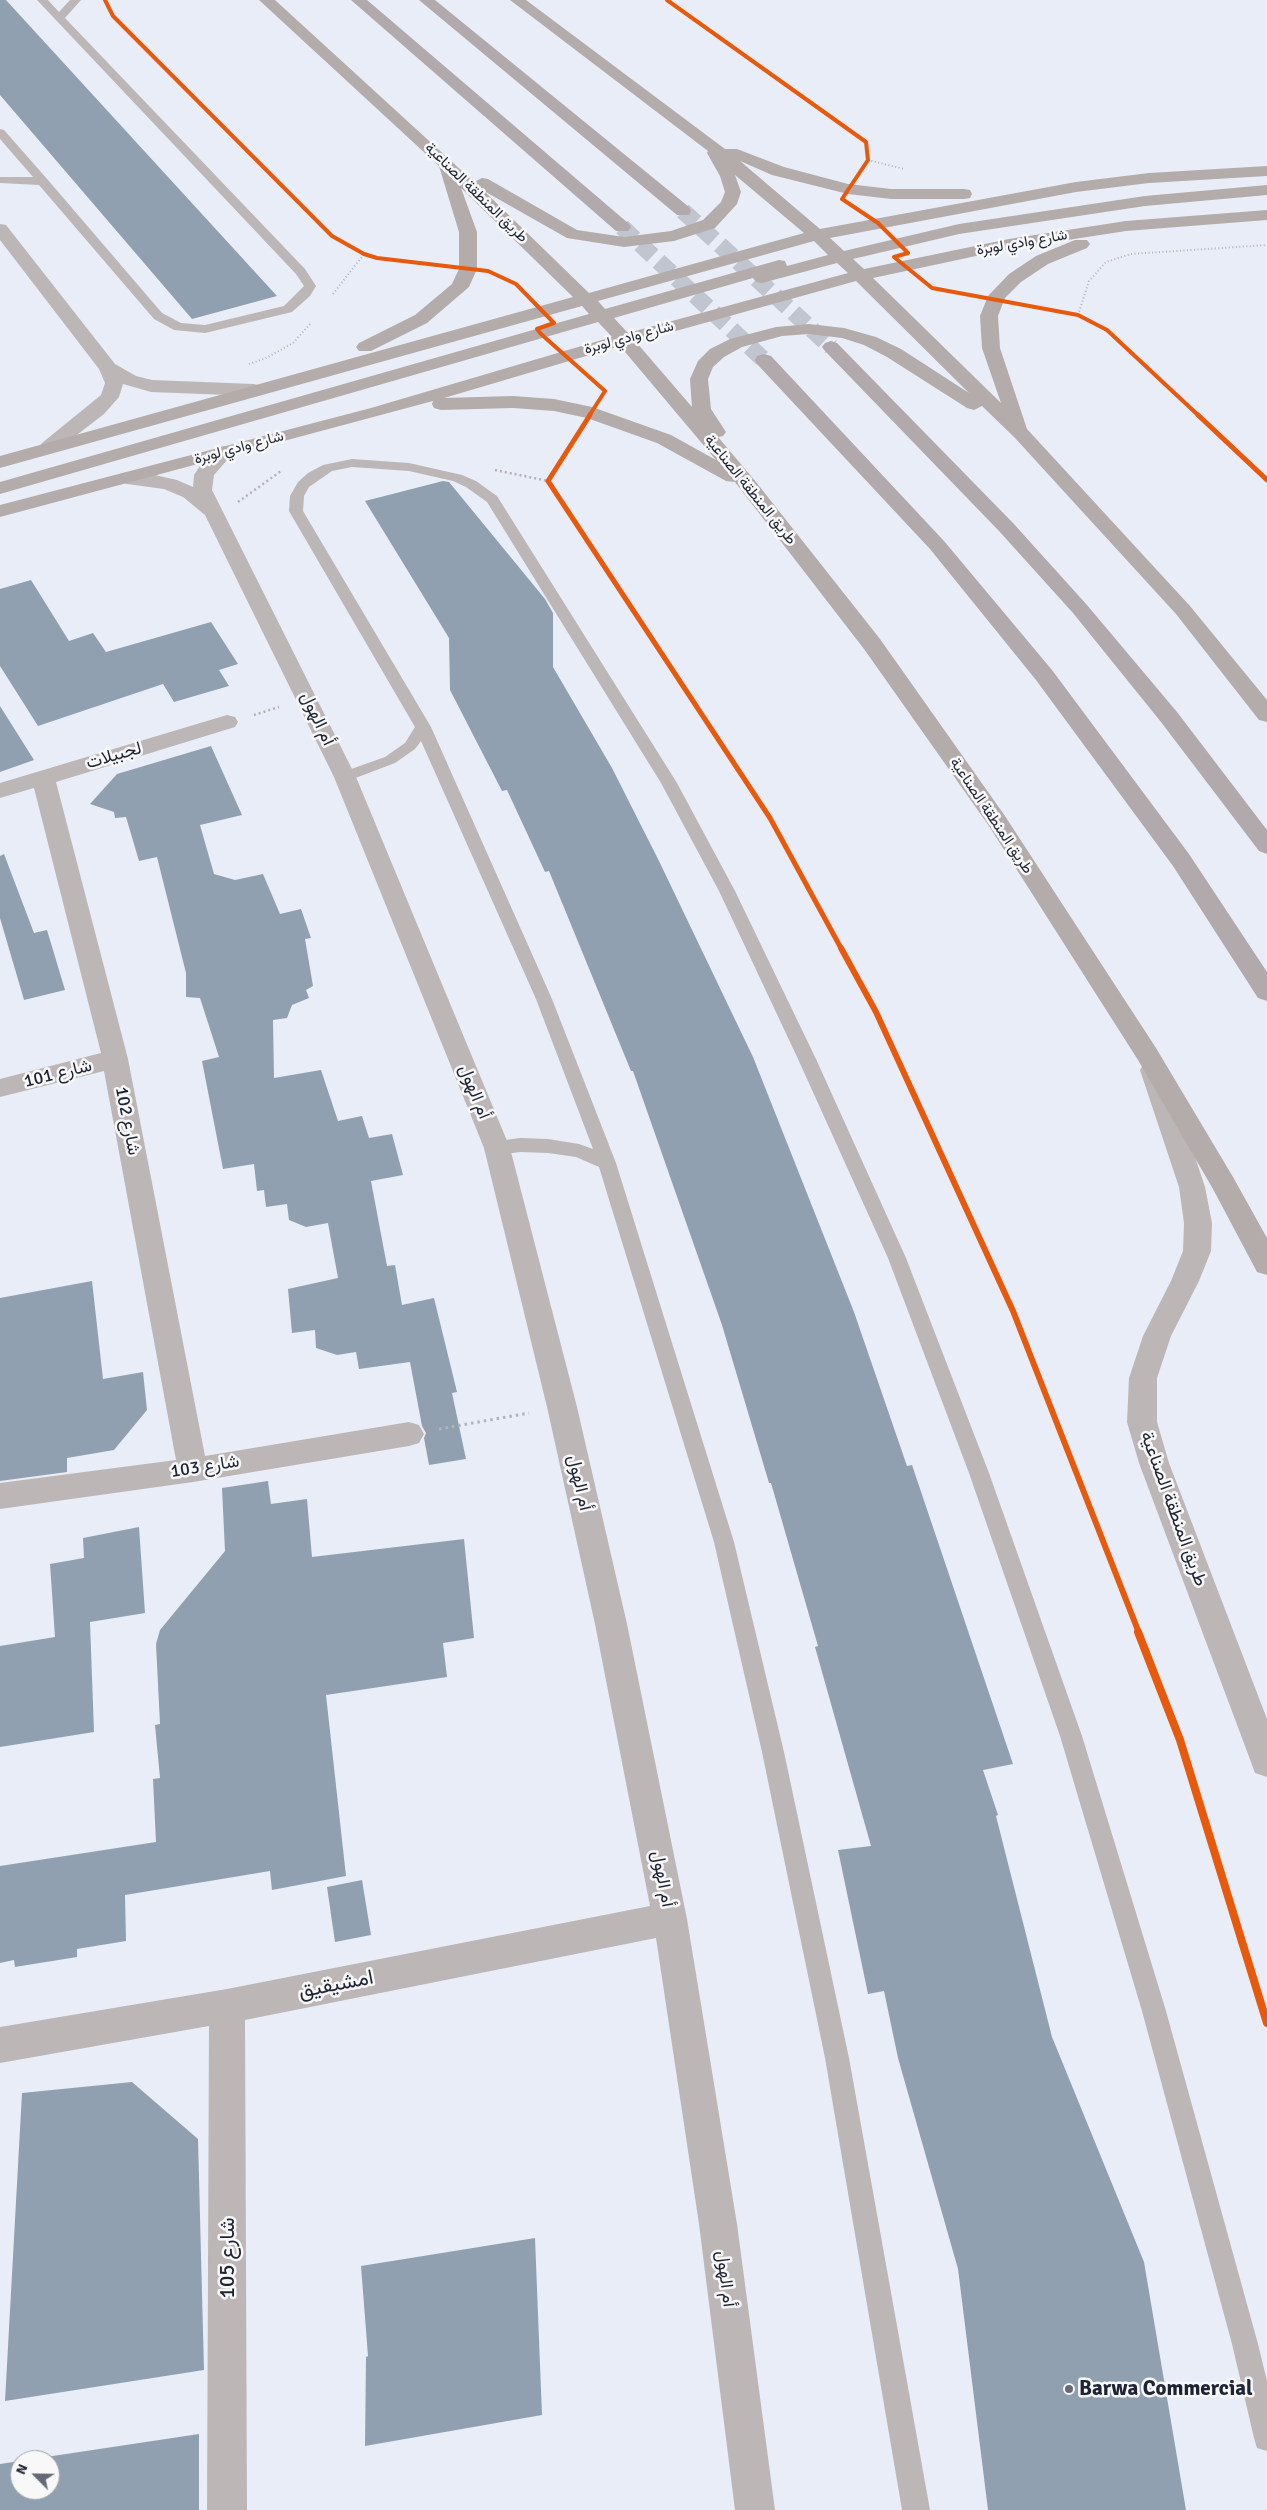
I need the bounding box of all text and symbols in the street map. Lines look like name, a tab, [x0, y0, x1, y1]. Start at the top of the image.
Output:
street label: طريق المنطقة الصناعية	[421, 139, 531, 247]
street label: شارع وادي لوبرة	[975, 226, 1069, 260]
street label: شارع وادي لوبرة	[582, 317, 676, 359]
street label: شارع وادي لوبرة	[192, 427, 286, 469]
street label: طريق المنطقة الصناعية	[700, 432, 800, 548]
street label: أم الهول	[295, 689, 339, 749]
street label: لجبيلات	[84, 738, 144, 774]
street label: طريق المنطقة الصناعية	[946, 755, 1036, 877]
street label: شارع 101	[22, 1055, 94, 1093]
street label: أم الهول	[453, 1062, 495, 1122]
street label: شارع 102	[110, 1085, 144, 1157]
street label: طريق المنطقة الصناعية	[1135, 1429, 1211, 1589]
street label: شارع 103	[169, 1451, 241, 1483]
street label: أم الهول	[562, 1453, 596, 1513]
street label: أم الهول	[646, 1849, 678, 1909]
street label: امشيقيق	[296, 1965, 376, 2005]
street label: شارع 105	[215, 2218, 241, 2298]
street label: أم الهول	[711, 2250, 739, 2308]
place label: Barwa Commercial	[1079, 2376, 1253, 2402]
marker: Barwa Commercial	[1063, 2383, 1075, 2395]
north arrow	[10, 2450, 60, 2500]
text: N	[12, 2462, 31, 2477]

